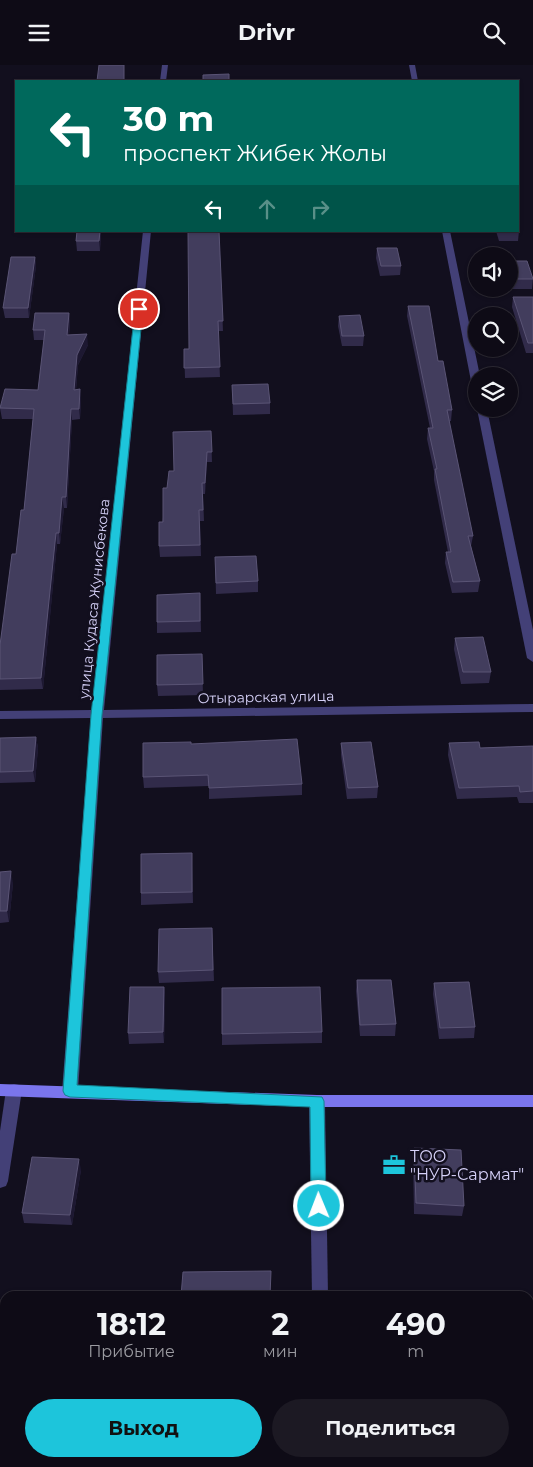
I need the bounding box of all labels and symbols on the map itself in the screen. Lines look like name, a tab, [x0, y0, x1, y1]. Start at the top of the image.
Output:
pin	[118, 288, 160, 330]
street label: улица Кудаса Жунисбекова	[74, 498, 113, 701]
street label: Отырарская улица	[198, 687, 334, 707]
place label: ТОО "НУР-Сармат"	[410, 1147, 524, 1184]
office icon: ТОО "НУР-Сармат"	[381, 1152, 407, 1178]
position arrow	[292, 1179, 344, 1231]

